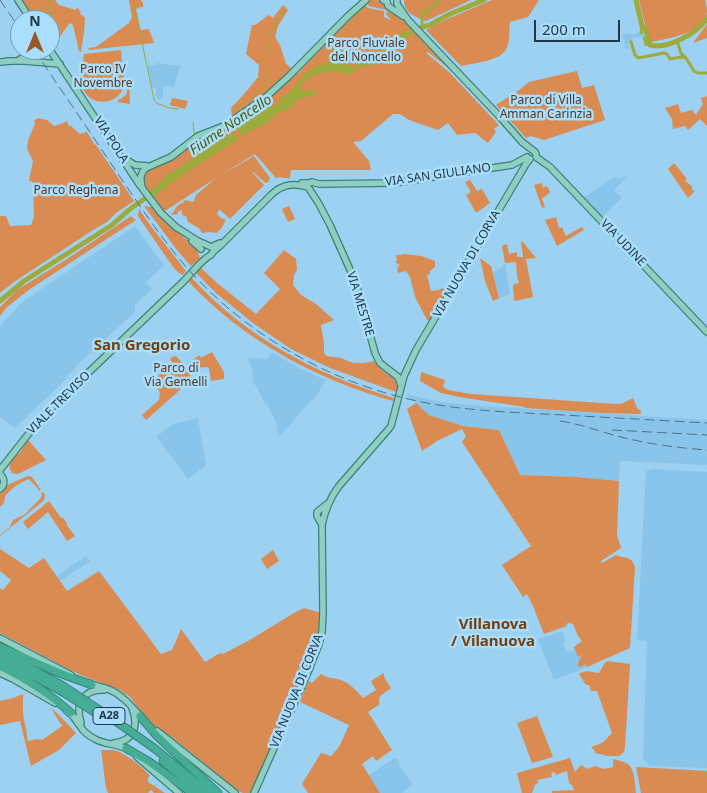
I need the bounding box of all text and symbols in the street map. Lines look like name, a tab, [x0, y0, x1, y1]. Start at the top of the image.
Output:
north arrow	[10, 10, 60, 60]
scale bar	[537, 10, 623, 42]
text: N	[29, 11, 41, 30]
text: 200 m	[542, 19, 586, 39]
park label: Parco Fluviale del Noncello	[327, 37, 405, 65]
park label: Parco IV Novembre	[73, 63, 133, 91]
water label: Fiume Noncello	[187, 91, 275, 159]
park label: Parco di Villa Amman Carinzia	[500, 94, 592, 122]
street label: VIA POLA	[91, 114, 131, 166]
street label: VIA SAN GIULIANO	[384, 160, 492, 190]
park label: Parco Reghena	[34, 184, 118, 198]
street label: VIA NUOVA DI CORVA	[430, 208, 504, 320]
street label: VIA UDINE	[597, 217, 649, 269]
street label: VIA MESTRE	[343, 270, 377, 338]
district label: San Gregorio	[94, 337, 190, 355]
park label: Parco di Via Gemelli	[145, 362, 207, 390]
street label: VIALE TREVISO	[25, 369, 93, 437]
district label: Villanova / Vilanuova	[451, 616, 535, 651]
street label: VIA NUOVA DI CORVA	[268, 632, 326, 750]
road number: A28	[93, 708, 125, 724]

